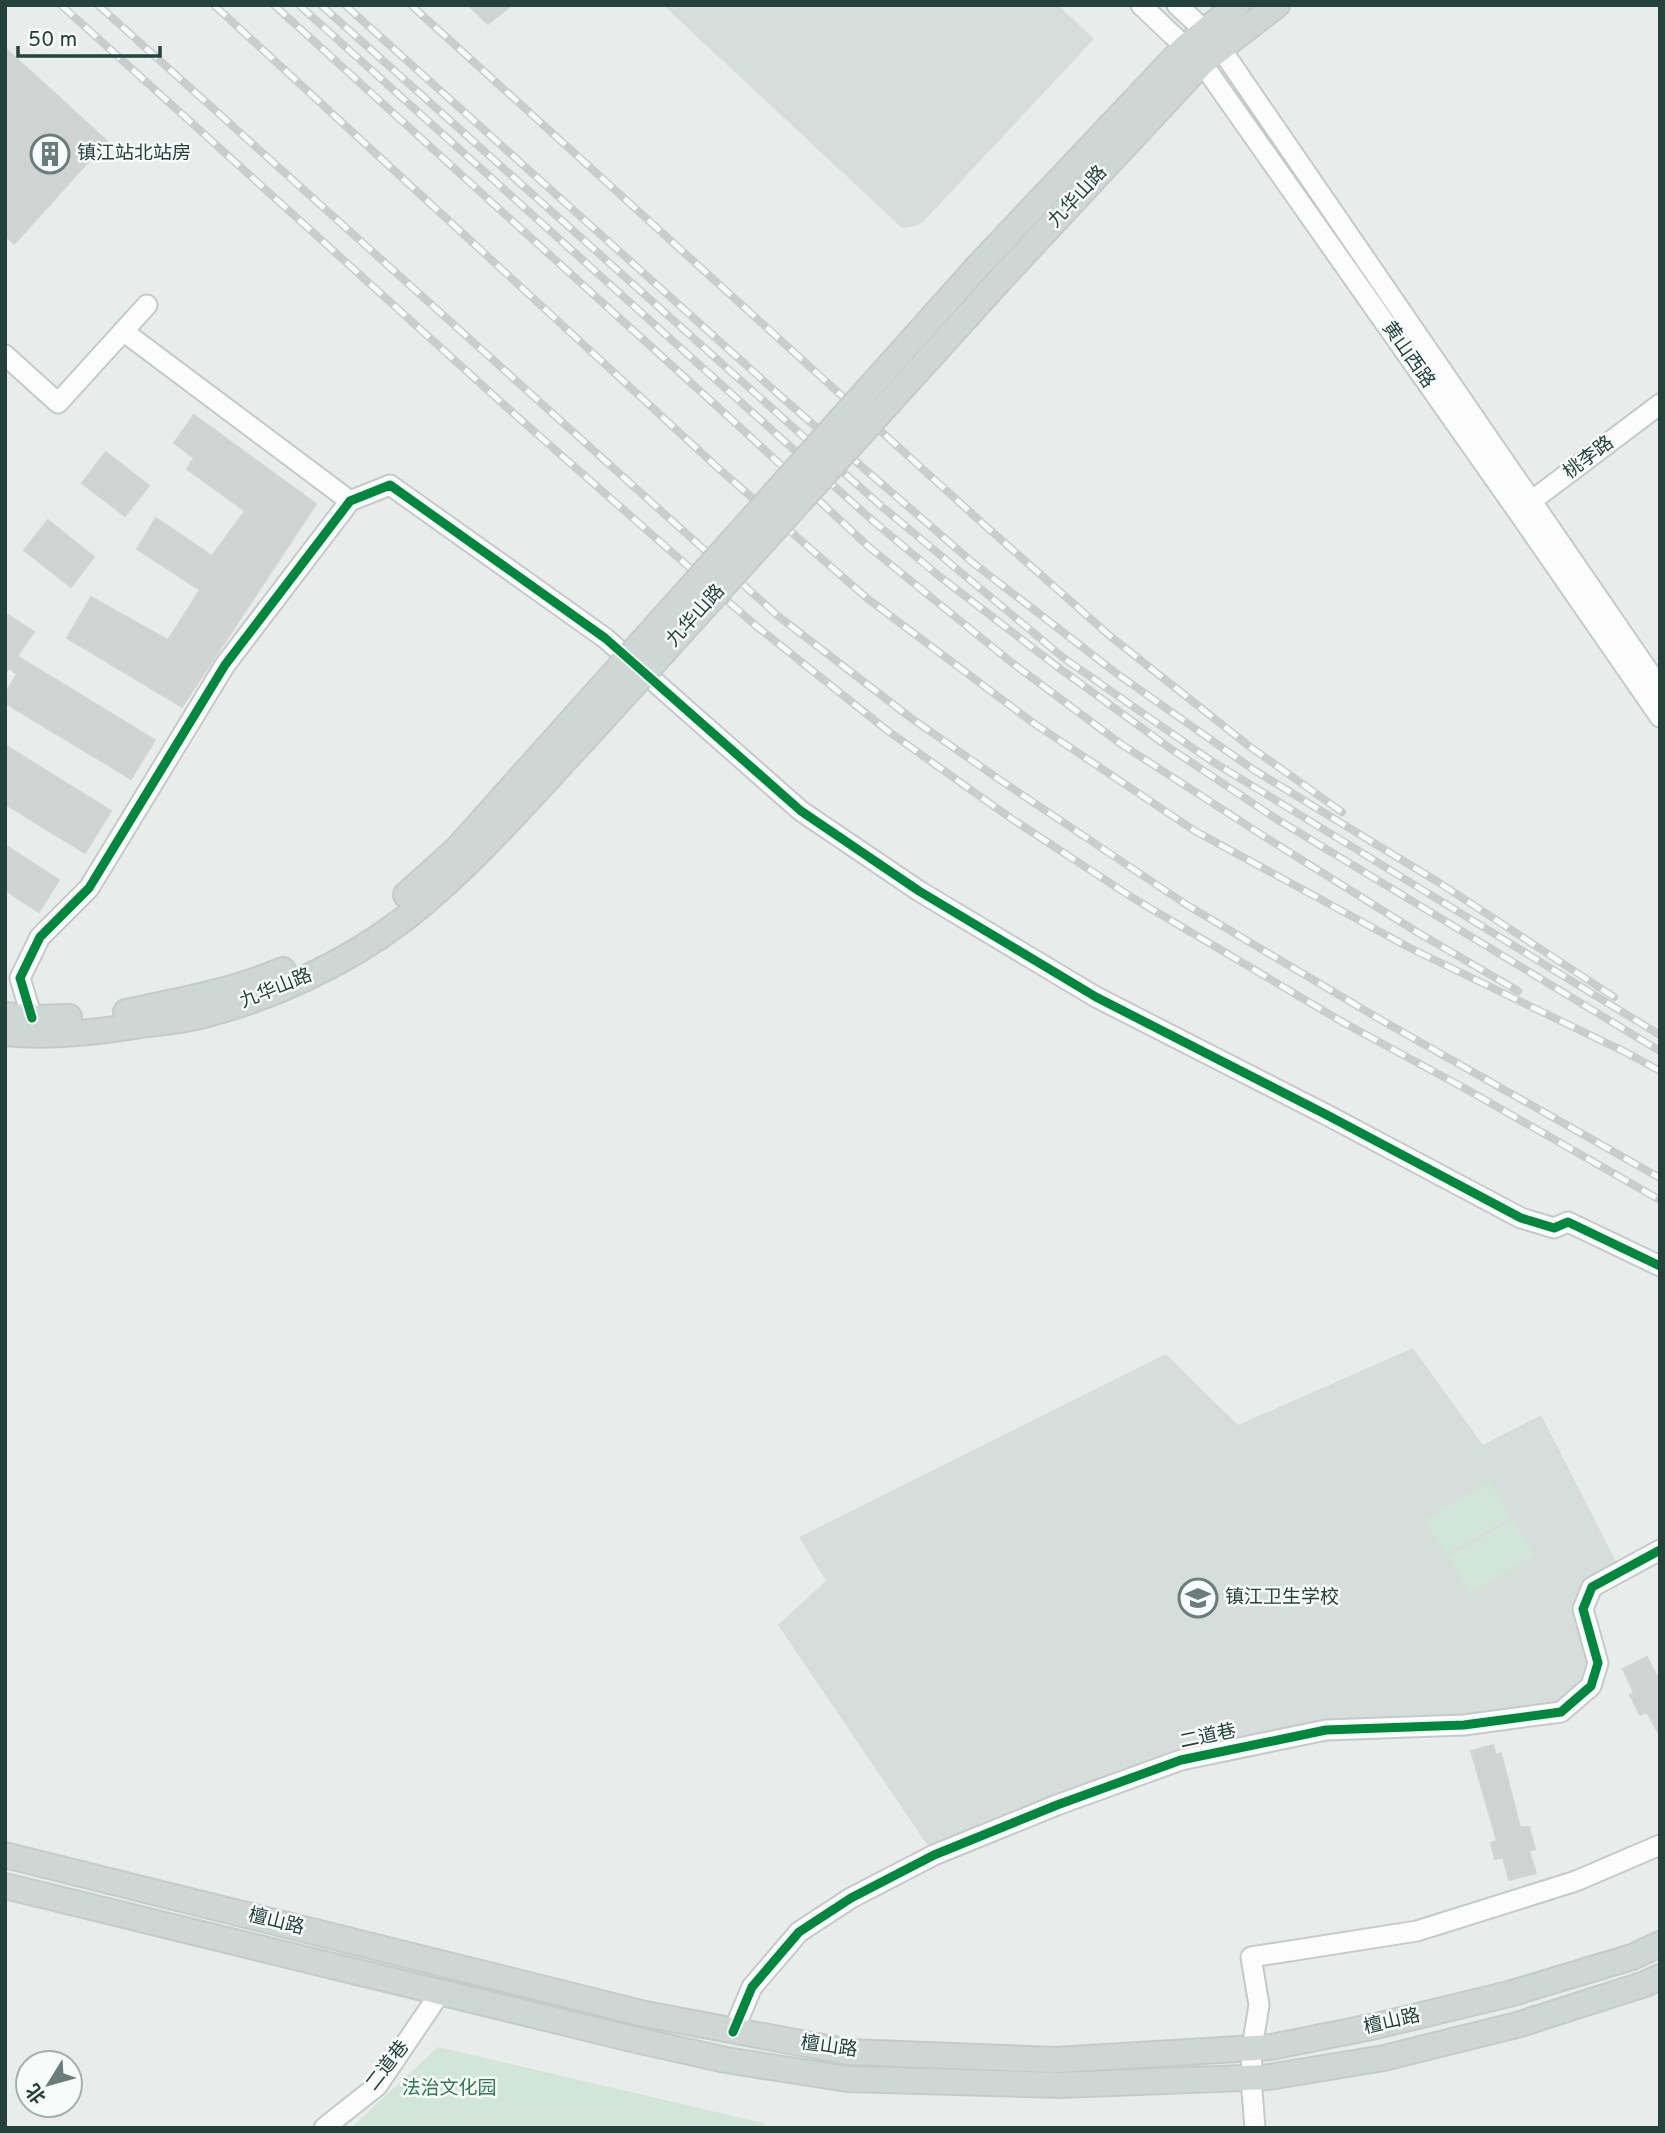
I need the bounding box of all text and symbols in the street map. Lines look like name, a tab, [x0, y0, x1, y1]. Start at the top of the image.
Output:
scale bar	[18, 14, 159, 58]
text: 50 m	[28, 27, 77, 54]
building icon: 镇江站北站房	[29, 133, 71, 175]
place label: 镇江站北站房	[77, 142, 191, 166]
street label: 九华山路	[1043, 161, 1113, 233]
street label: 黄山西路	[1376, 317, 1440, 393]
street label: 桃李路	[1559, 431, 1619, 485]
street label: 九华山路	[662, 580, 730, 652]
street label: 九华山路	[236, 964, 316, 1014]
school or university icon: 镇江卫生学校	[1177, 1577, 1219, 1619]
place label: 镇江卫生学校	[1225, 1586, 1339, 1610]
street label: 二道巷	[1178, 1719, 1238, 1755]
street label: 檀山路	[245, 1903, 307, 1941]
street label: 檀山路	[1362, 2004, 1422, 2040]
street label: 檀山路	[799, 2031, 859, 2063]
street label: 二道巷	[361, 2036, 415, 2096]
north arrow	[14, 2049, 84, 2119]
park label: 法治文化园	[401, 2077, 497, 2101]
text: 北	[22, 2078, 52, 2108]

